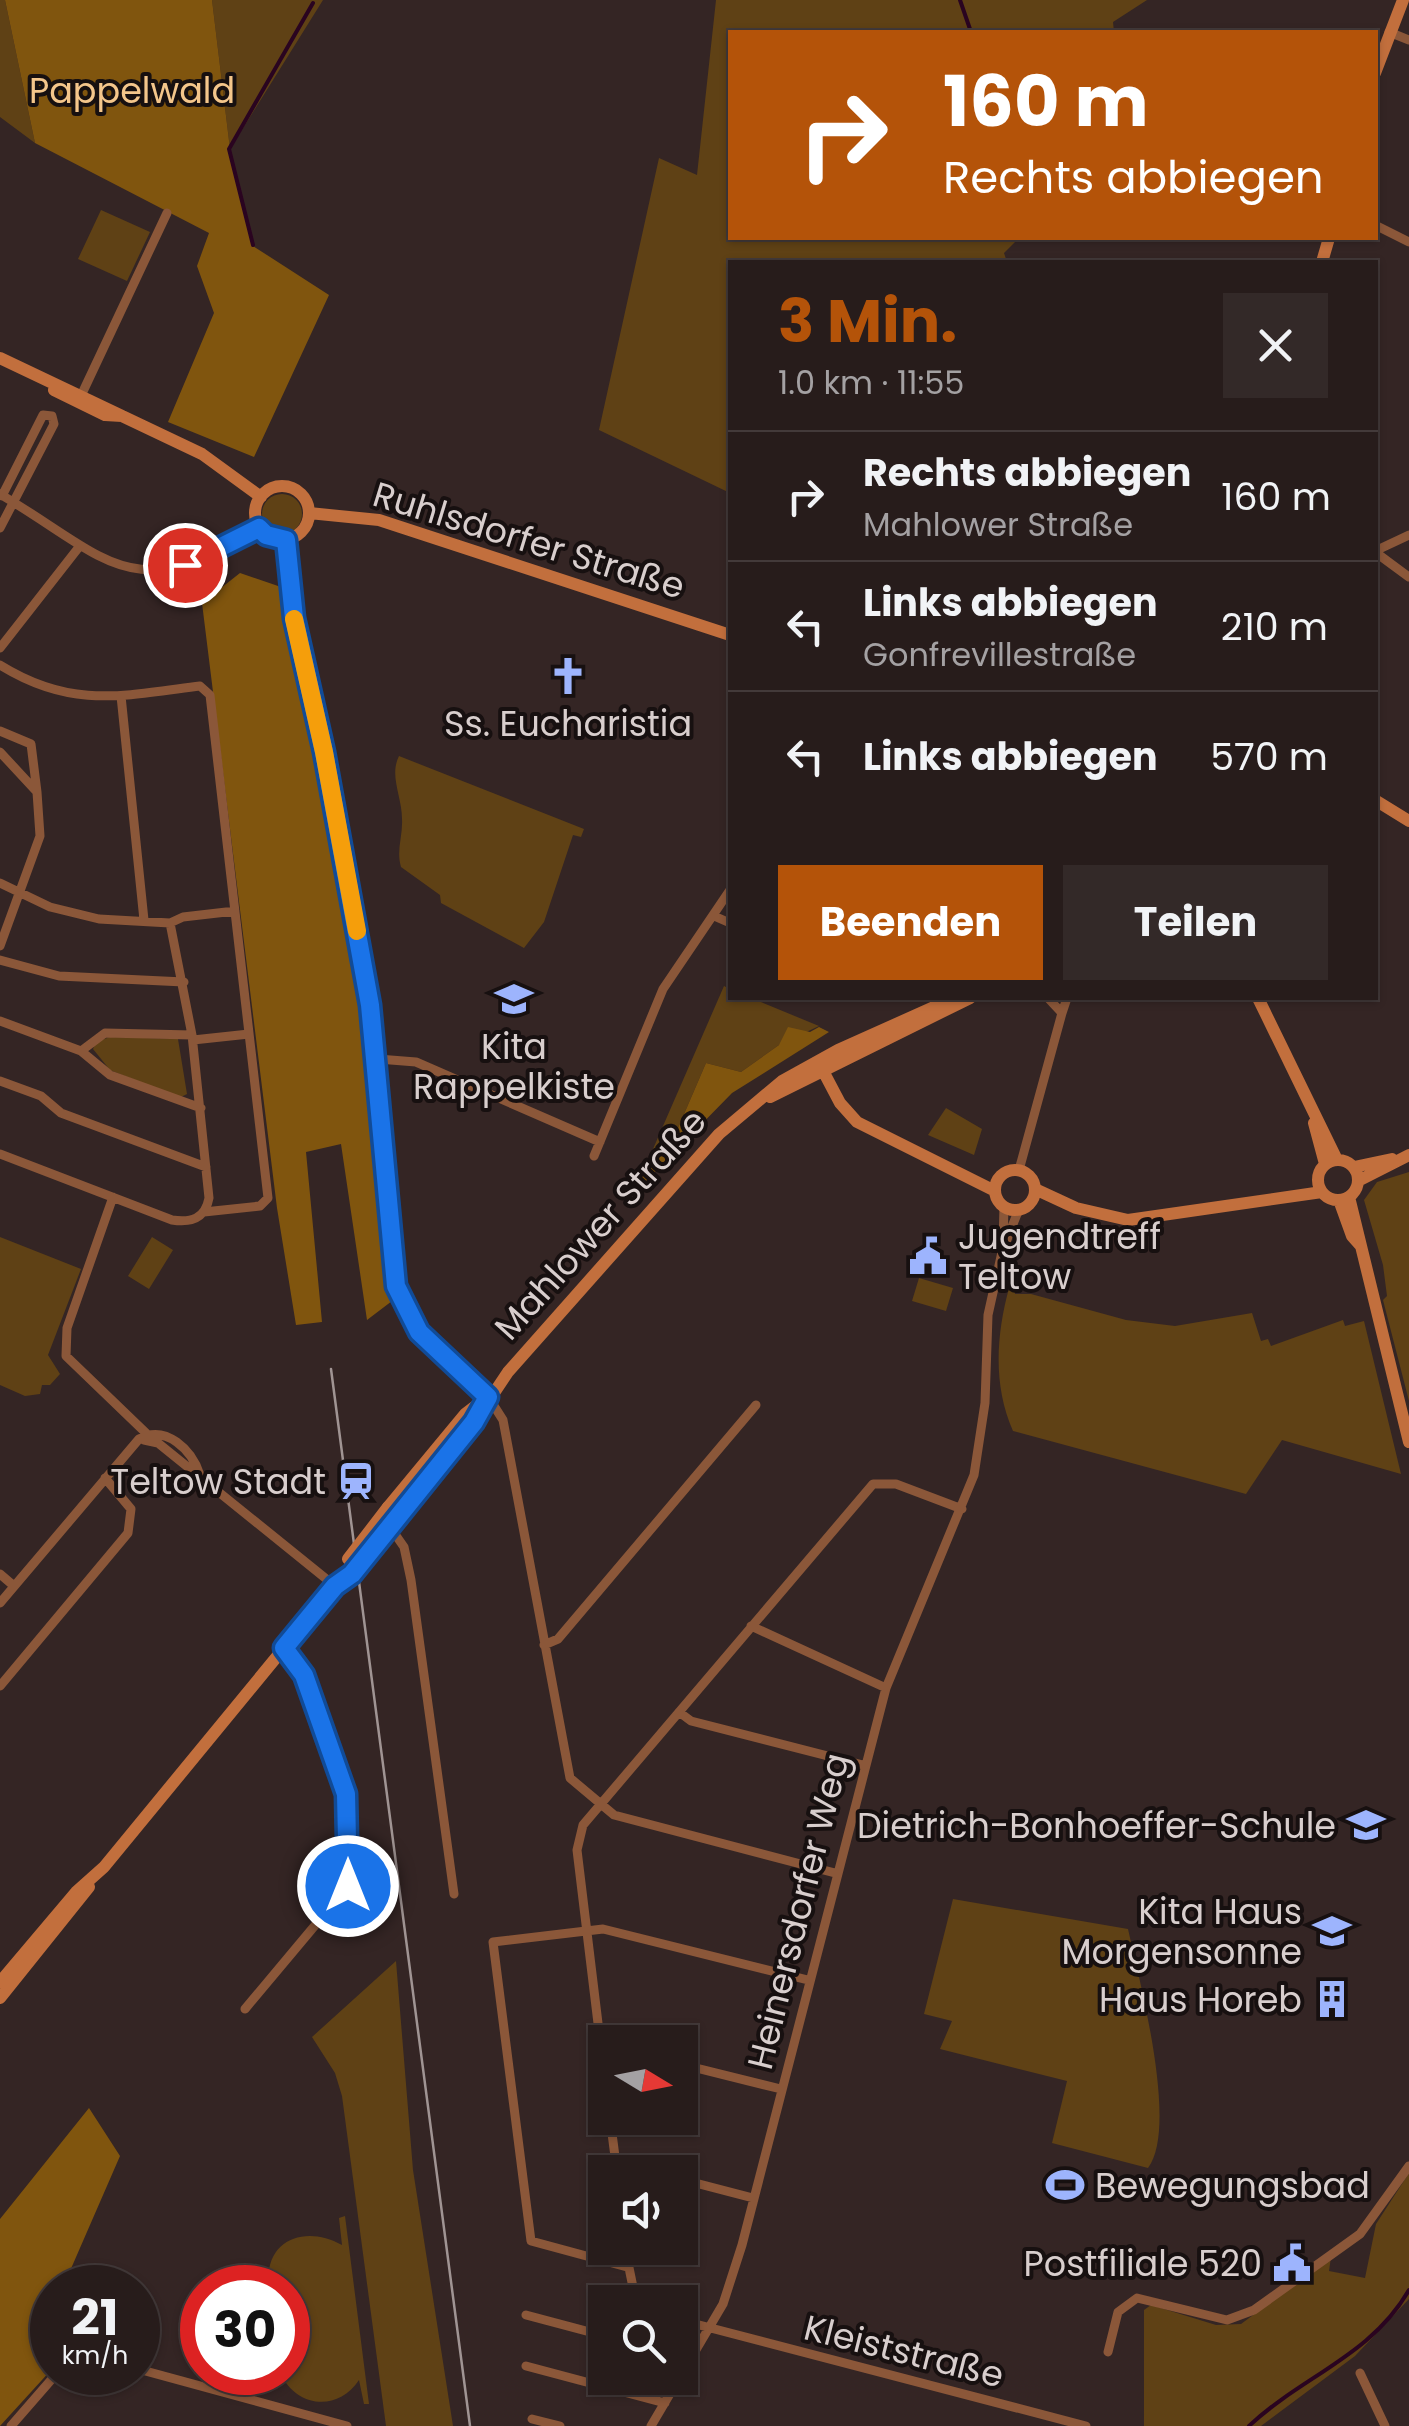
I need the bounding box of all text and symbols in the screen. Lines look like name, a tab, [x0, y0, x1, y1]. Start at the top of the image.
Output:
text: 160 m	[943, 52, 1149, 151]
park label: Pappelwald	[29, 66, 235, 115]
icon: right	[778, 70, 908, 200]
text: Rechts abbiegen	[943, 146, 1324, 209]
text: 3 Min.	[778, 279, 957, 363]
button: close	[1223, 293, 1328, 398]
text: 1.0 km · 11:55	[778, 360, 964, 405]
text: Rechts abbiegen	[863, 446, 1191, 499]
street label: Ruhlsdorfer Straße	[367, 469, 691, 611]
icon: right	[778, 469, 833, 524]
text: 160 m	[1221, 470, 1331, 523]
text: Mahlower Straße	[863, 502, 1133, 547]
pin	[143, 523, 228, 608]
icon: arrive	[158, 538, 213, 593]
text: Links abbiegen	[863, 576, 1158, 629]
icon: left	[778, 599, 833, 654]
text: 210 m	[1221, 600, 1328, 653]
text: Gonfrevillestraße	[863, 632, 1136, 677]
church icon: Ss. Eucharistia	[547, 655, 589, 697]
place label: Ss. Eucharistia	[444, 699, 692, 748]
icon: left	[778, 729, 833, 784]
text: Links abbiegen	[863, 730, 1158, 783]
text: 570 m	[1210, 730, 1328, 783]
button: Beenden	[778, 865, 1043, 980]
button: Teilen	[1063, 865, 1328, 980]
school or university icon: Kita Rappelkiste	[493, 978, 535, 1020]
place label: Kita Rappelkiste	[413, 1022, 615, 1111]
street label: Mahlower Straße	[483, 1098, 717, 1350]
place label: Jugendtreff Teltow	[958, 1212, 1161, 1301]
public building icon: Jugendtreff Teltow	[907, 1235, 949, 1277]
place label: Teltow Stadt	[110, 1457, 326, 1506]
station icon: Teltow Stadt	[335, 1460, 377, 1502]
street label: Heinersdorfer Weg	[735, 1748, 861, 2074]
place label: Dietrich-Bonhoeffer-Schule	[857, 1801, 1336, 1850]
school or university icon: Dietrich-Bonhoeffer-Schule	[1345, 1804, 1387, 1846]
position arrow	[296, 1834, 400, 1938]
place label: Kita Haus Morgensonne	[1061, 1887, 1302, 1976]
school or university icon: Kita Haus Morgensonne	[1311, 1910, 1353, 1952]
place label: Haus Horeb	[1099, 1975, 1302, 2024]
building icon: Haus Horeb	[1311, 1978, 1353, 2020]
north arrow	[588, 2025, 698, 2135]
map controls	[588, 2025, 698, 2395]
button: sound	[588, 2155, 698, 2265]
place label: Bewegungsbad	[1095, 2161, 1370, 2210]
sports icon: Bewegungsbad	[1044, 2164, 1086, 2206]
place label: Postfiliale 520	[1024, 2239, 1262, 2288]
public building icon: Postfiliale 520	[1271, 2242, 1313, 2284]
speed limit sign: 30	[180, 2265, 310, 2395]
text: 21	[71, 2282, 119, 2353]
button: search	[588, 2285, 698, 2395]
street label: Kleiststraße	[799, 2303, 1009, 2399]
text: km/h	[62, 2338, 128, 2373]

